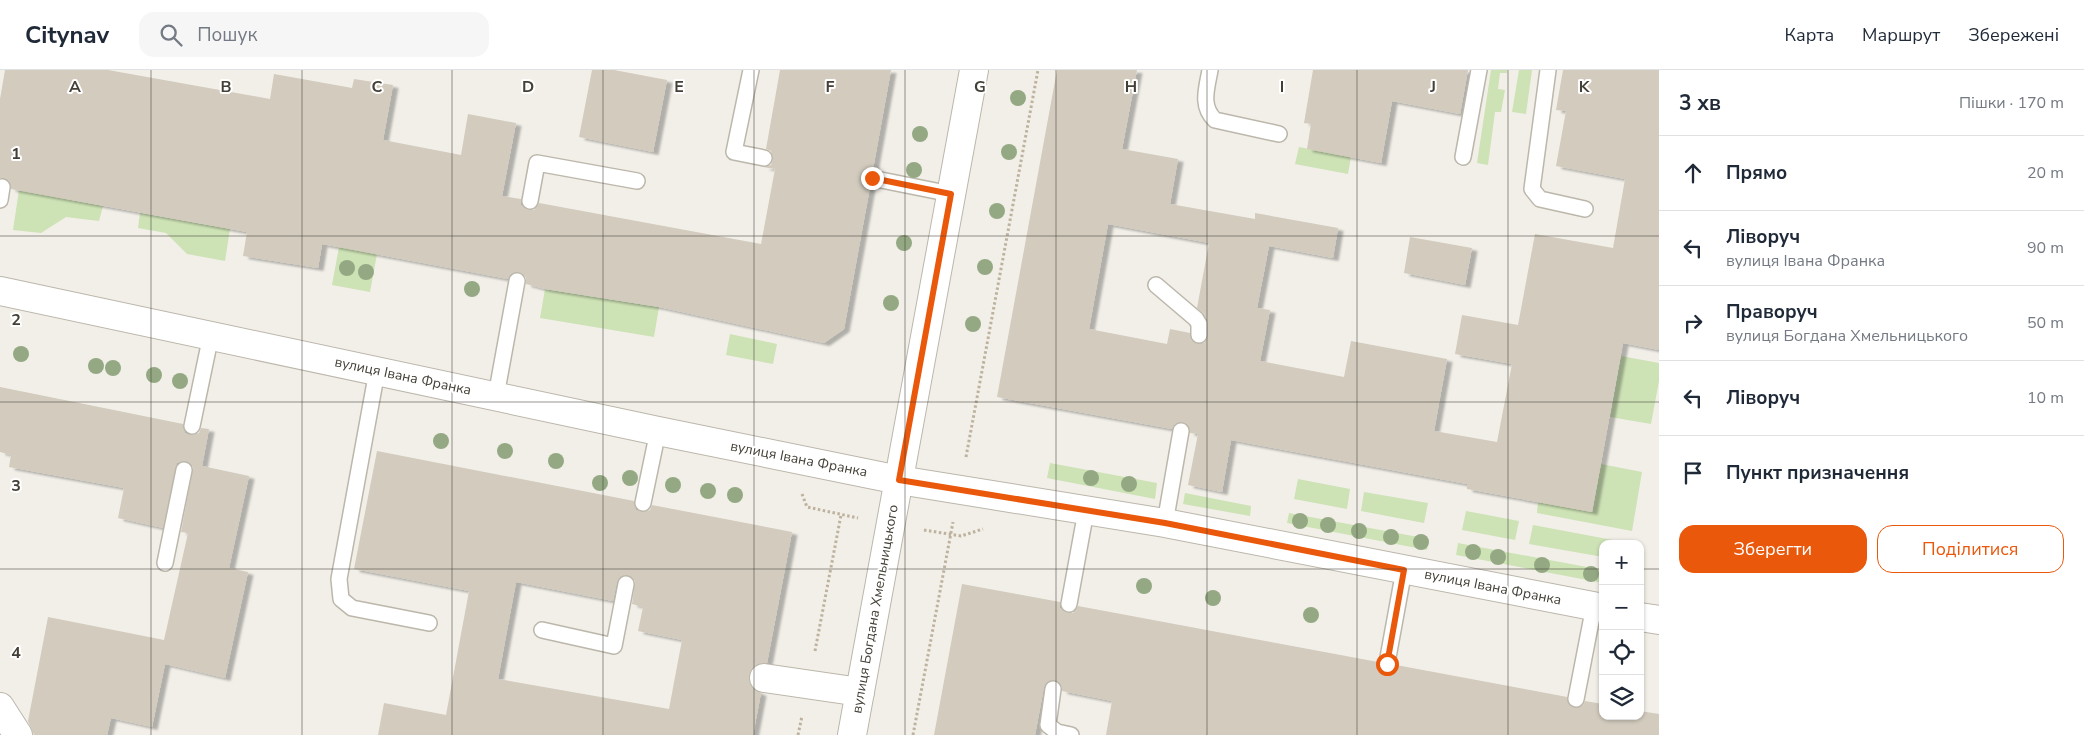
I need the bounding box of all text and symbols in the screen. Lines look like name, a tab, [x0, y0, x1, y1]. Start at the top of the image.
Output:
search box	[139, 12, 489, 57]
text: Citynav	[25, 19, 109, 51]
icon: search	[157, 21, 185, 49]
text: Пошук	[197, 22, 257, 48]
text: Карта	[1785, 23, 1834, 47]
text: Маршрут	[1862, 23, 1940, 47]
text: Збережені	[1968, 23, 2059, 47]
text: A	[69, 76, 81, 98]
text: B	[220, 76, 232, 98]
text: C	[372, 76, 383, 98]
text: D	[522, 76, 534, 98]
text: E	[674, 76, 684, 98]
text: F	[826, 76, 835, 98]
text: G	[974, 76, 986, 98]
text: H	[1125, 76, 1137, 98]
text: I	[1280, 76, 1284, 98]
text: J	[1429, 76, 1436, 98]
text: K	[1579, 76, 1591, 98]
text: 3 хв	[1679, 89, 1721, 117]
text: Пішки · 170 m	[1959, 92, 2064, 114]
text: 1	[11, 143, 21, 165]
icon: ahead	[1679, 159, 1707, 187]
text: Прямо	[1726, 160, 1787, 186]
text: 20 m	[2027, 162, 2064, 184]
route end	[861, 167, 884, 190]
text: Ліворуч	[1726, 224, 1800, 250]
icon: left	[1679, 234, 1707, 262]
text: 90 m	[2027, 237, 2064, 259]
text: вулиця Івана Франка	[1726, 250, 1885, 272]
text: Праворуч	[1726, 299, 1818, 325]
text: 2	[11, 309, 21, 331]
icon: right	[1679, 309, 1707, 337]
text: 50 m	[2027, 312, 2064, 334]
text: вулиця Богдана Хмельницького	[1726, 325, 1968, 347]
street label: вулиця Івана Франка	[333, 352, 473, 400]
icon: left	[1679, 384, 1707, 412]
text: Ліворуч	[1726, 385, 1800, 411]
text: 10 m	[2027, 387, 2064, 409]
street label: вулиця Івана Франка	[729, 436, 869, 482]
icon: arrive	[1679, 459, 1707, 487]
text: Пункт призначення	[1726, 460, 1909, 486]
text: 3	[11, 475, 21, 497]
street label: вулиця Богдана Хмельницького	[847, 503, 903, 715]
button: Зберегти	[1679, 525, 1867, 573]
button: Поділитися	[1877, 525, 2064, 573]
map controls	[1599, 540, 1644, 720]
button: +	[1599, 540, 1644, 585]
street label: вулиця Івана Франка	[1423, 564, 1563, 610]
button: −	[1599, 585, 1644, 630]
button: locate	[1599, 630, 1644, 675]
text: 4	[11, 642, 21, 664]
route start	[1376, 653, 1399, 676]
button: layers	[1599, 675, 1644, 720]

